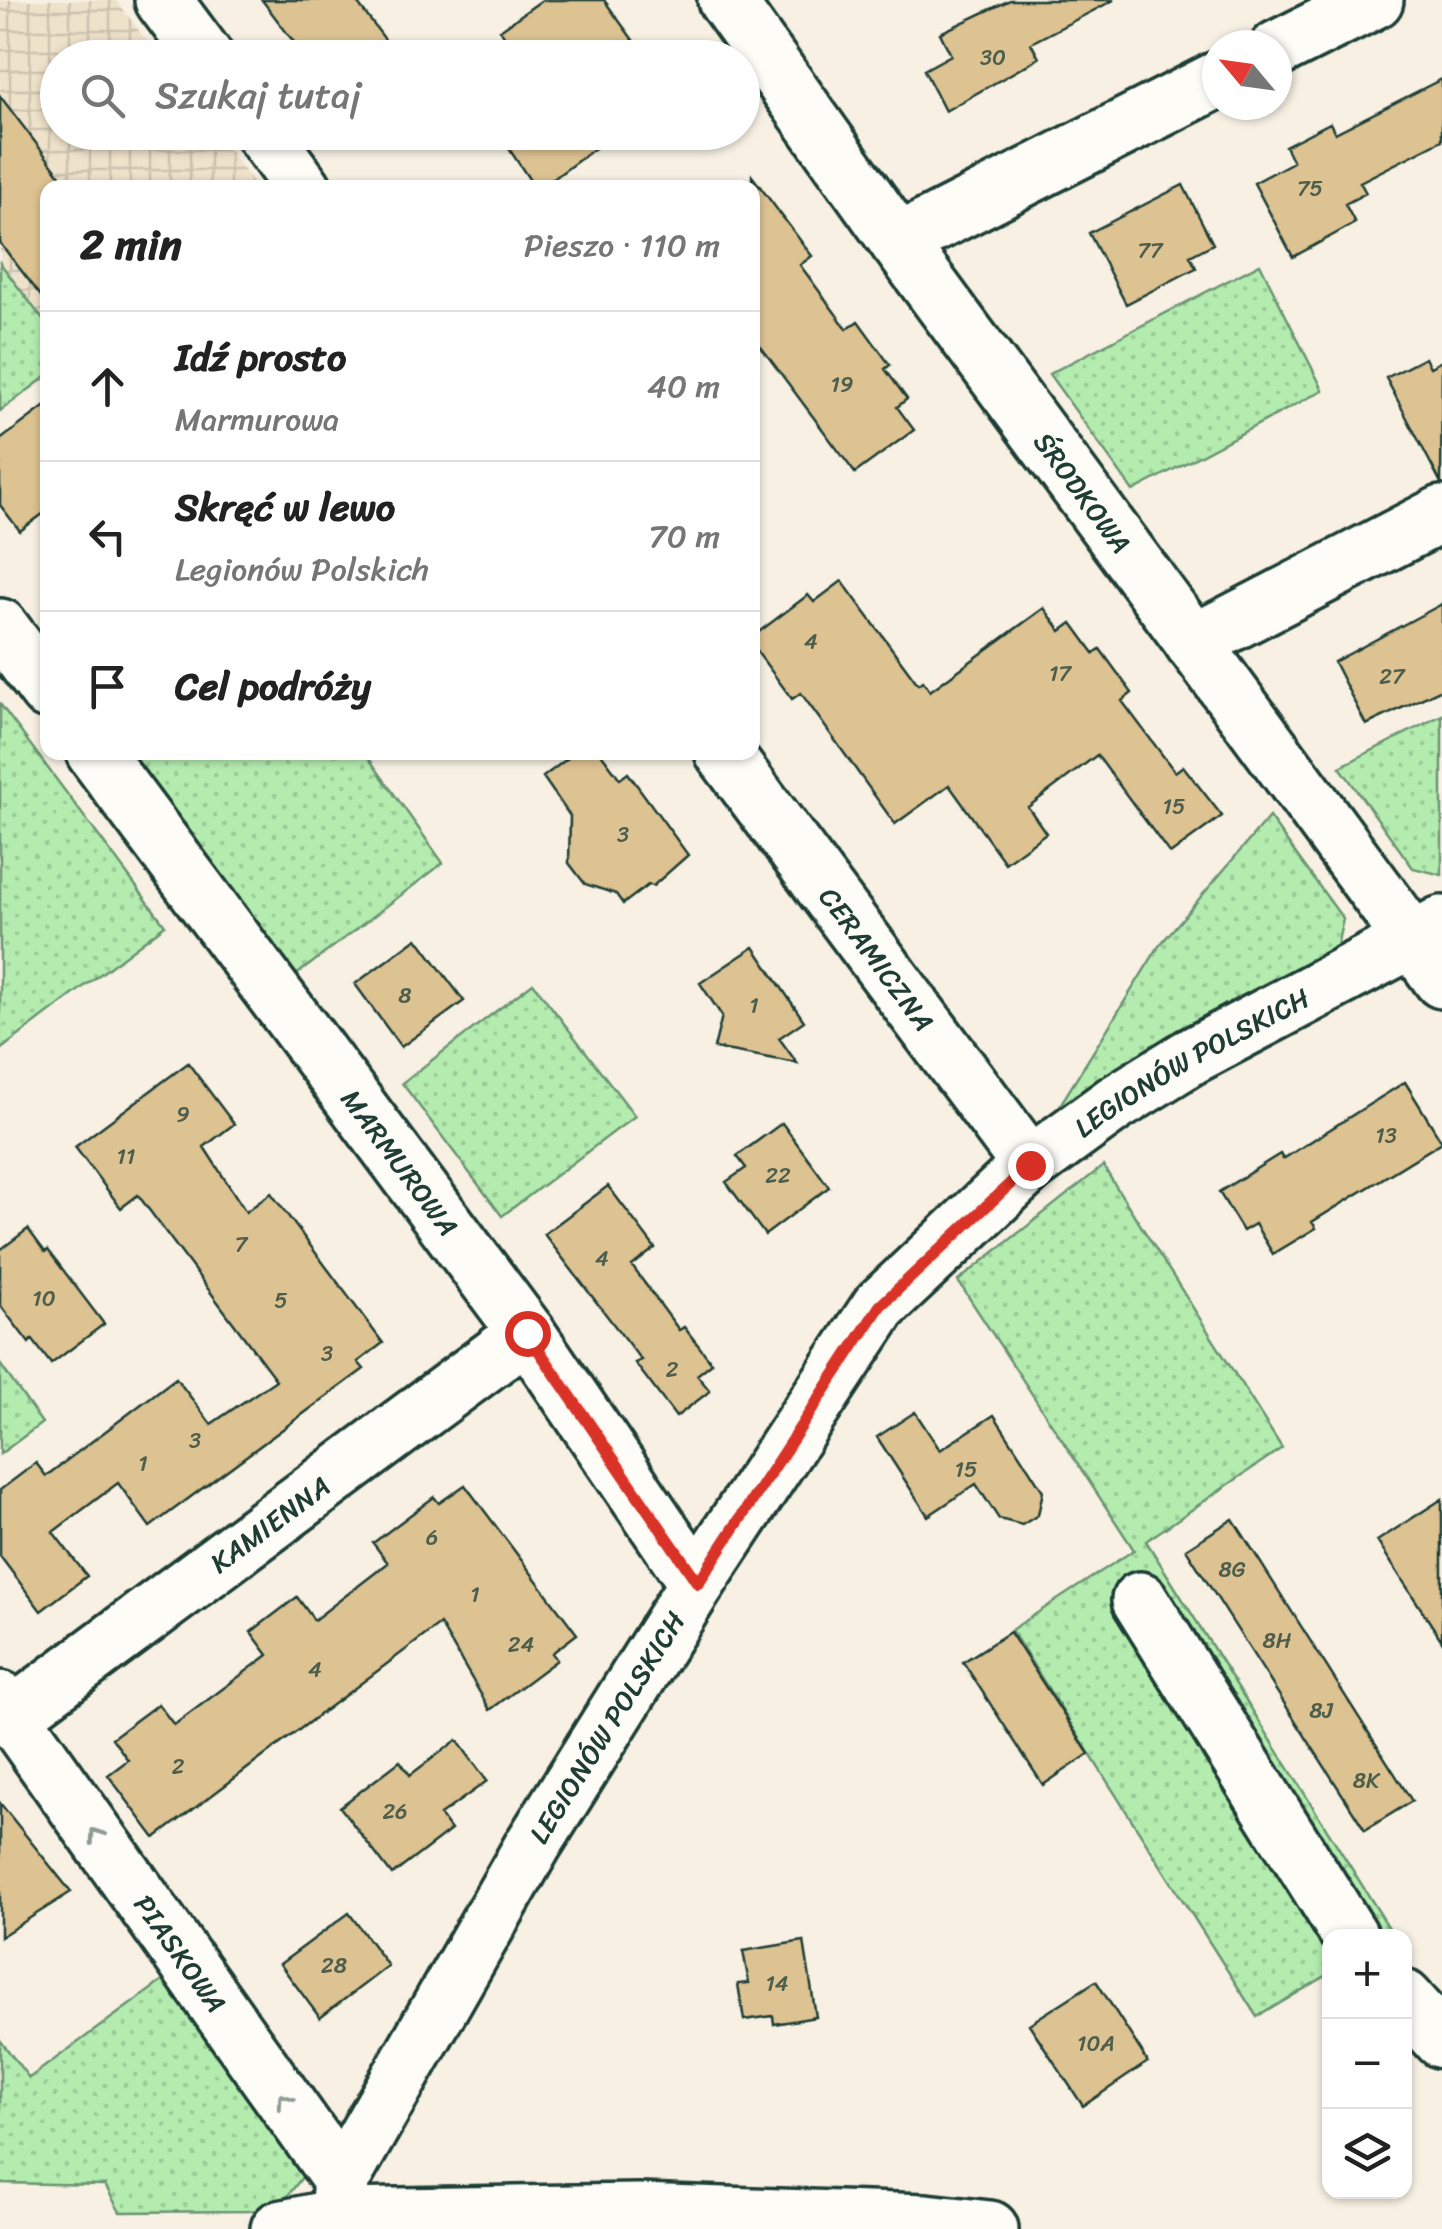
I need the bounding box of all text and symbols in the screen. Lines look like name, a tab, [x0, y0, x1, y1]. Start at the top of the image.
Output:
north arrow	[1202, 30, 1292, 120]
house number: 30	[980, 38, 1006, 77]
search box	[40, 40, 760, 150]
text: Szukaj tutaj	[155, 62, 361, 129]
icon: search	[75, 68, 130, 123]
house number: 75	[1297, 169, 1323, 208]
text: 2 min	[80, 208, 182, 282]
text: Pieszo · 110 m	[524, 217, 720, 274]
house number: 77	[1137, 231, 1164, 270]
text: Idź prosto	[175, 324, 346, 391]
text: 40 m	[647, 358, 720, 415]
icon: ahead	[80, 359, 135, 414]
house number: 19	[831, 365, 853, 404]
text: Marmurowa	[175, 391, 339, 448]
street label: ŚRODKOWA	[1021, 421, 1144, 564]
text: Skręć w lewo	[175, 474, 395, 541]
text: 70 m	[649, 508, 720, 565]
icon: left	[80, 509, 135, 564]
text: Legionów Polskich	[175, 541, 429, 598]
house number: 4	[804, 622, 818, 661]
text: Cel podróży	[175, 653, 371, 720]
house number: 17	[1049, 654, 1072, 693]
house number: 27	[1379, 657, 1406, 696]
icon: arrive	[80, 659, 135, 714]
house number: 15	[1163, 787, 1185, 826]
house number: 3	[617, 815, 629, 854]
street label: CERAMICZNA	[806, 876, 948, 1042]
street label: LEGIONÓW POLSKICH	[1063, 974, 1318, 1150]
house number: 8	[398, 976, 412, 1015]
house number: 1	[749, 986, 759, 1025]
street label: MARMUROWA	[328, 1078, 472, 1247]
house number: 9	[176, 1095, 190, 1134]
house number: 13	[1375, 1116, 1397, 1155]
house number: 11	[117, 1137, 135, 1176]
route end	[1008, 1143, 1054, 1189]
house number: 22	[765, 1156, 791, 1195]
house number: 7	[235, 1225, 249, 1264]
house number: 4	[595, 1239, 609, 1278]
house number: 10	[32, 1279, 56, 1318]
house number: 5	[274, 1281, 288, 1320]
route start	[505, 1311, 551, 1357]
house number: 3	[321, 1334, 333, 1373]
house number: 2	[666, 1350, 679, 1389]
house number: 3	[189, 1421, 201, 1460]
house number: 1	[138, 1444, 148, 1483]
house number: 15	[955, 1450, 977, 1489]
street label: KAMIENNA	[199, 1462, 341, 1586]
house number: 6	[426, 1518, 438, 1557]
house number: 8G	[1219, 1550, 1246, 1589]
house number: 1	[470, 1575, 480, 1614]
street label: LEGIONÓW POLSKICH	[515, 1601, 698, 1853]
house number: 8H	[1263, 1621, 1292, 1660]
house number: 24	[508, 1625, 534, 1664]
house number: 4	[308, 1650, 322, 1689]
house number: 8J	[1309, 1691, 1333, 1730]
house number: 2	[172, 1747, 185, 1786]
house number: 8K	[1353, 1761, 1381, 1800]
house number: 26	[382, 1792, 408, 1831]
one-way arrow	[90, 1828, 108, 1846]
street label: PIASKOWA	[121, 1884, 240, 2023]
map controls	[1322, 1929, 1412, 2199]
button: +	[1322, 1929, 1412, 2019]
house number: 28	[321, 1946, 347, 1985]
house number: 14	[765, 1964, 789, 2003]
button: −	[1322, 2019, 1412, 2109]
house number: 10A	[1077, 2024, 1115, 2063]
one-way arrow	[278, 2093, 296, 2111]
button: layers	[1322, 2109, 1412, 2199]

